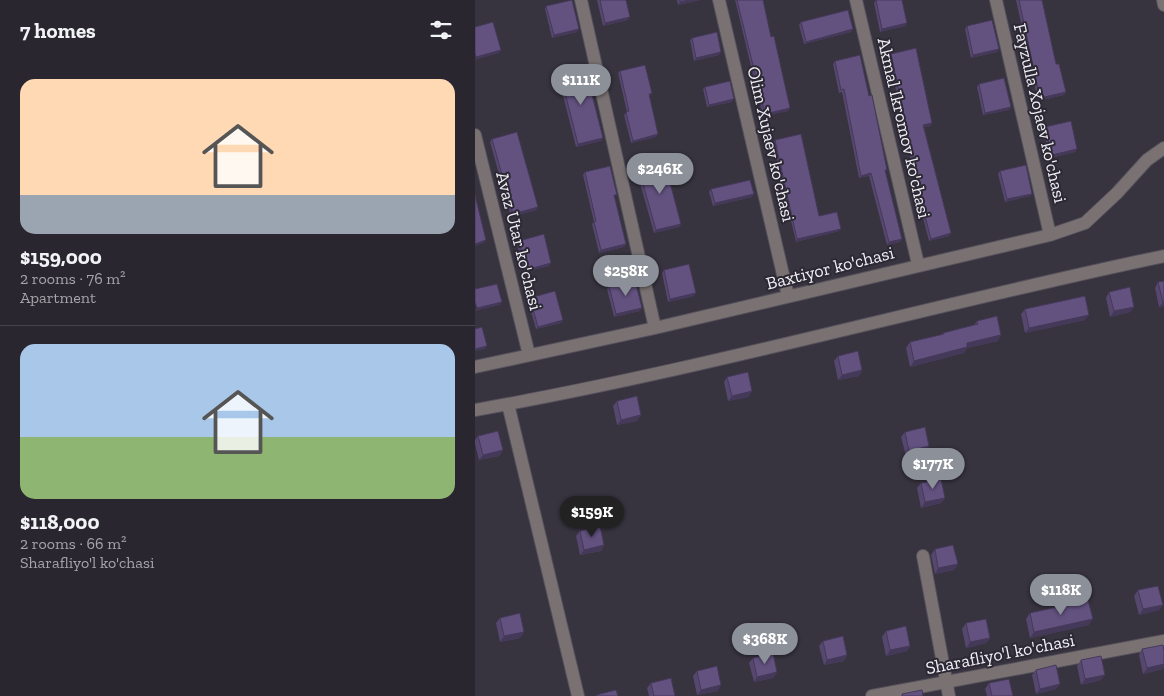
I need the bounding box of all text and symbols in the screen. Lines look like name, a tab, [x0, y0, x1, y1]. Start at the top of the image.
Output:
icon: filters	[427, 16, 455, 44]
text: 7 homes	[20, 18, 96, 43]
street label: Fayzulla Xojaev ko'chasi	[1009, 21, 1071, 205]
street label: Akmal Ikromov ko'chasi	[873, 36, 935, 220]
pin: $111K	[546, 64, 616, 106]
street label: Olim Xujaev ko'chasi	[742, 64, 800, 224]
text: $111K	[562, 70, 600, 89]
icon: home	[193, 111, 283, 201]
pin: $246K	[625, 152, 695, 195]
text: $246K	[638, 159, 682, 178]
street label: Avaz Utar ko'chasi	[491, 169, 547, 313]
street label: Baxtiyor ko'chasi	[764, 241, 896, 295]
text: $159,000	[20, 244, 102, 269]
pin: $258K	[591, 254, 661, 297]
text: $258K	[604, 261, 648, 280]
text: 2 rooms · 76 m²	[20, 269, 126, 288]
text: Apartment	[20, 288, 96, 307]
icon: home	[193, 377, 283, 467]
pin: $177K	[898, 448, 968, 490]
text: $177K	[913, 454, 953, 473]
pin: $159K	[557, 496, 627, 538]
text: $159K	[571, 502, 613, 521]
text: $118,000	[20, 509, 100, 534]
text: 2 rooms · 66 m²	[20, 534, 127, 553]
text: Sharafliyo'l ko'chasi	[20, 553, 155, 572]
pin: $118K	[1026, 574, 1096, 616]
text: $118K	[1041, 580, 1081, 599]
pin: $368K	[730, 622, 800, 665]
text: $368K	[743, 629, 787, 648]
street label: Sharafliyo'l ko'chasi	[924, 629, 1076, 679]

